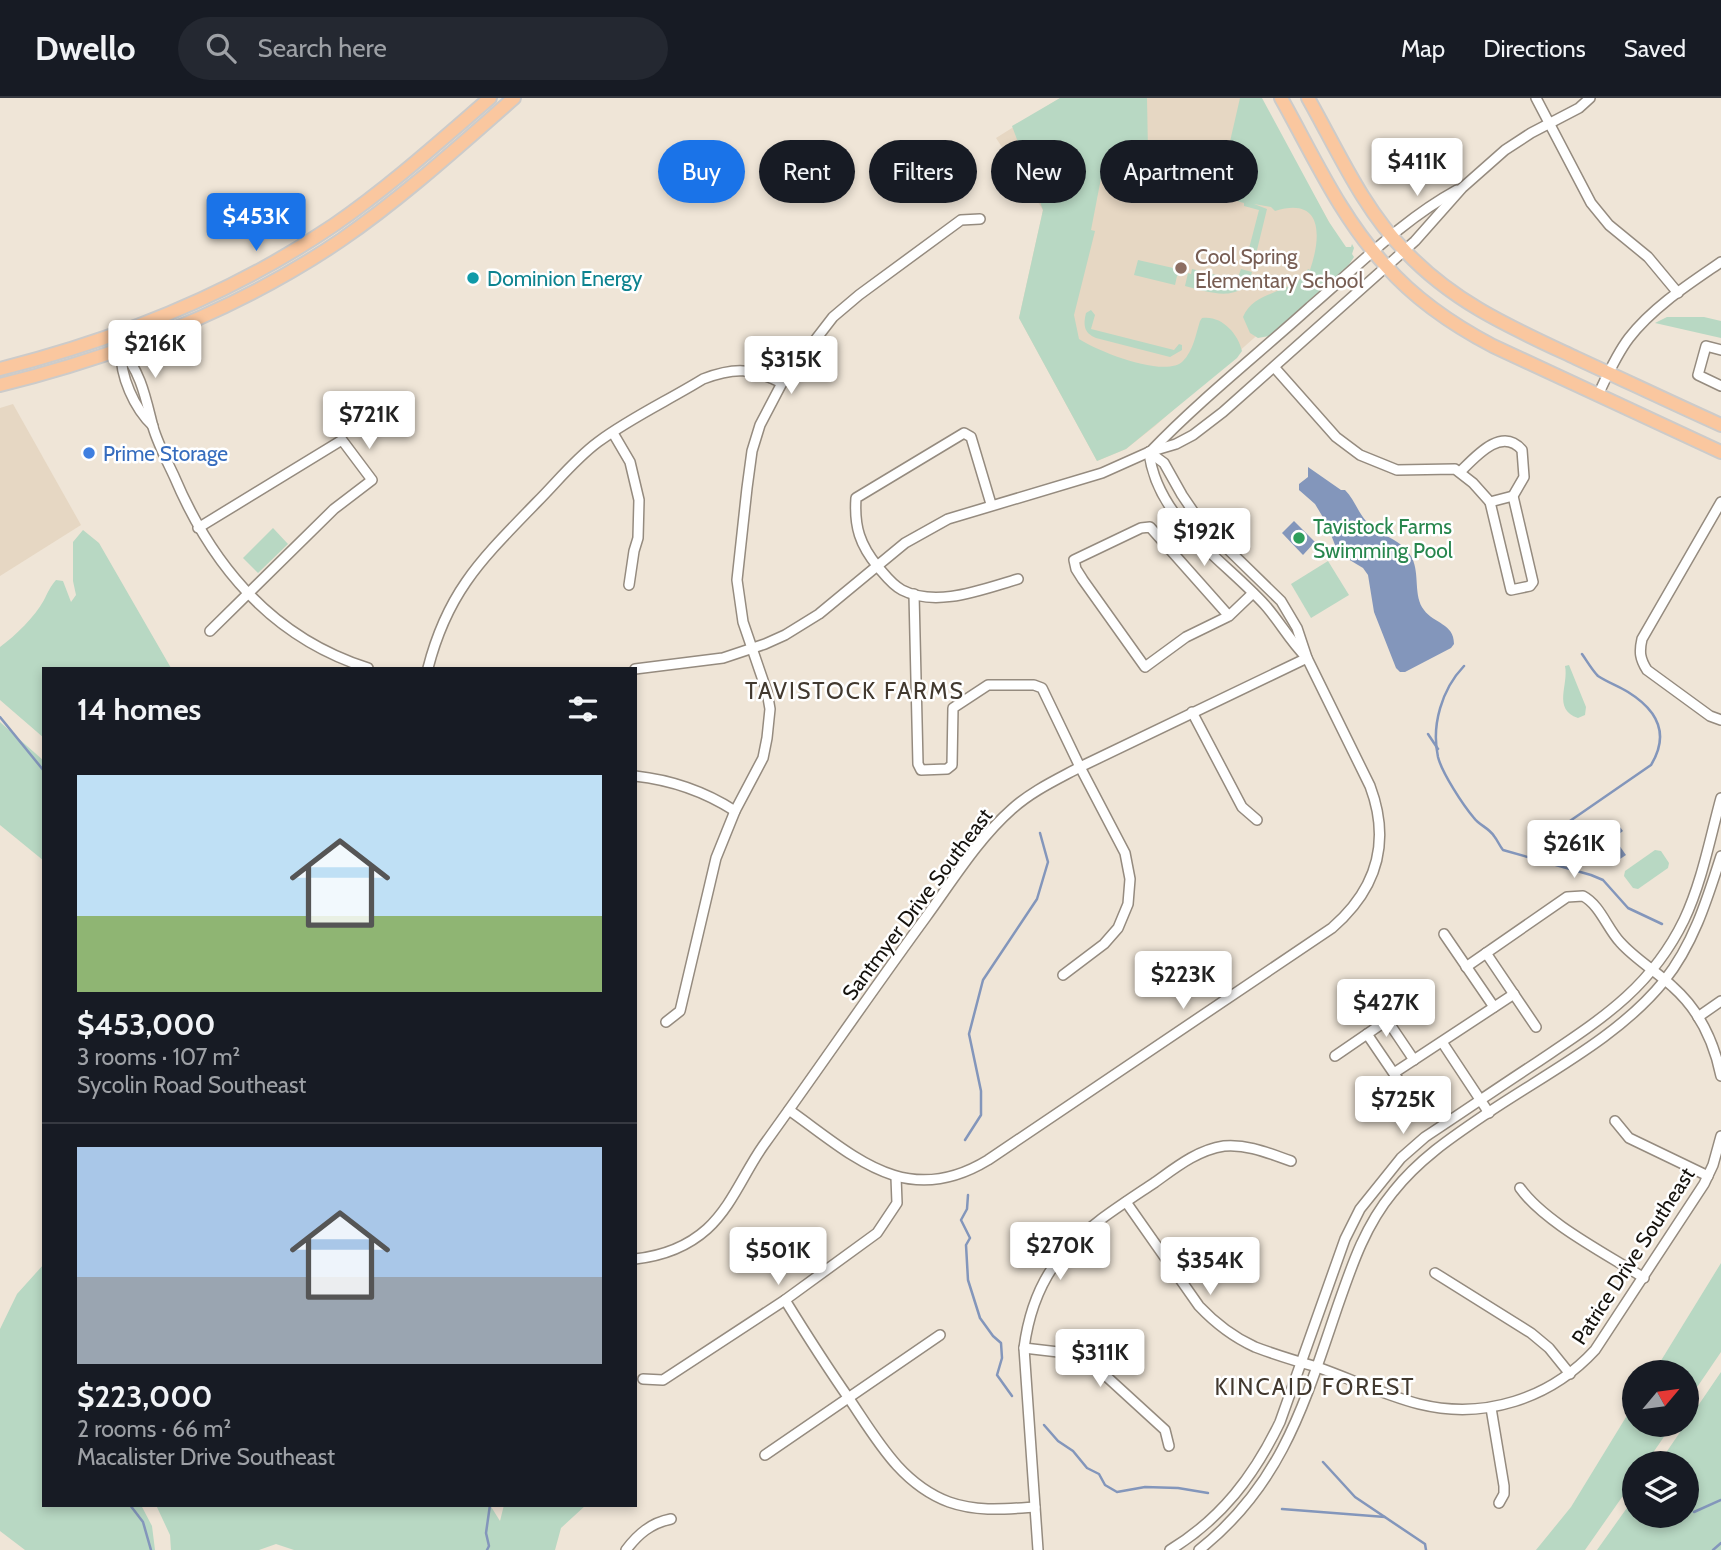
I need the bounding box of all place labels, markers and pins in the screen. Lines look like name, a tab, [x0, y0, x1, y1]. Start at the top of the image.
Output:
pin: $411K	[1368, 139, 1466, 198]
pin: $453K	[207, 194, 305, 253]
place label: Cool Spring Elementary School	[1195, 244, 1363, 293]
marker: Cool Spring Elementary School	[1173, 260, 1189, 276]
place label: Dominion Energy	[487, 266, 643, 291]
marker: Dominion Energy	[465, 270, 481, 286]
pin: $216K	[106, 320, 204, 380]
pin: $315K	[742, 336, 840, 396]
pin: $721K	[320, 392, 418, 451]
place label: Prime Storage	[103, 441, 228, 466]
marker: Prime Storage	[81, 445, 97, 461]
pin: $192K	[1155, 508, 1253, 568]
place label: Tavistock Farms Swimming Pool	[1313, 514, 1453, 563]
marker: Tavistock Farms Swimming Pool	[1291, 530, 1307, 546]
pin: $261K	[1525, 820, 1623, 880]
pin: $223K	[1134, 951, 1232, 1011]
pin: $427K	[1337, 979, 1435, 1039]
pin: $725K	[1354, 1076, 1452, 1136]
pin: $270K	[1011, 1222, 1109, 1282]
pin: $501K	[729, 1228, 827, 1287]
pin: $354K	[1161, 1238, 1259, 1297]
pin: $311K	[1051, 1330, 1149, 1389]

